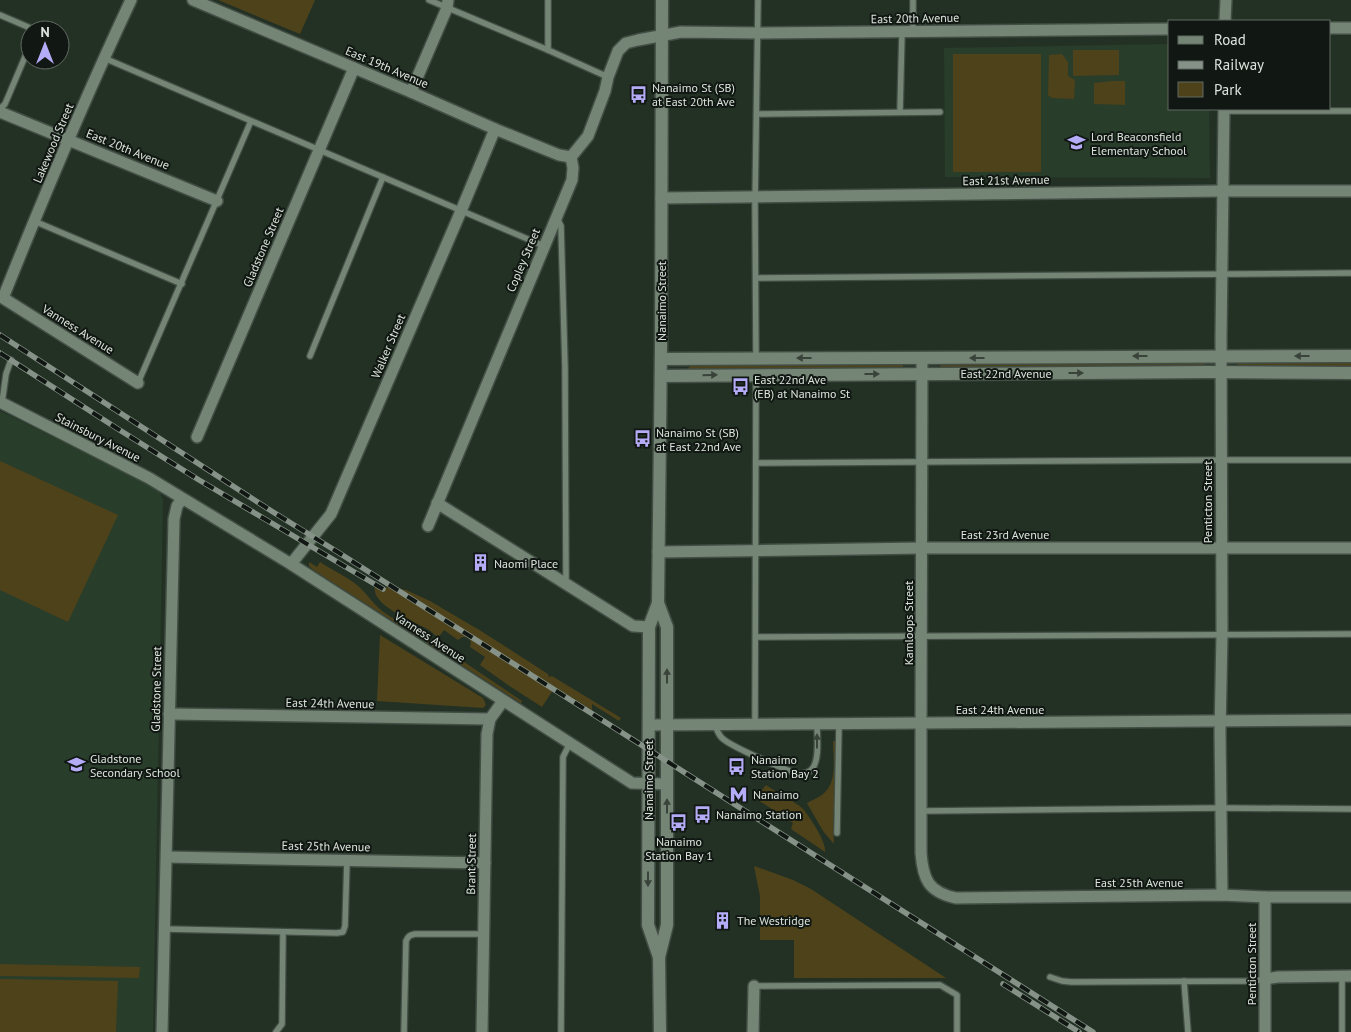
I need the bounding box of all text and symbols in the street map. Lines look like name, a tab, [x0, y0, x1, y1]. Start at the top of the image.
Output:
street label: East 20th Avenue	[871, 10, 959, 26]
north arrow	[20, 20, 70, 70]
legend	[1168, 20, 1331, 110]
text: N	[40, 23, 50, 41]
text: Road	[1214, 30, 1246, 49]
street label: East 19th Avenue	[343, 43, 431, 91]
text: Railway	[1214, 55, 1264, 74]
place label: Nanaimo St (SB) at East 20th Ave	[652, 80, 735, 109]
text: Park	[1214, 80, 1242, 99]
bus stop icon: Nanaimo St (SB) at East 20th Ave	[628, 84, 648, 104]
street label: Lakewood Street	[29, 101, 77, 185]
street label: East 20th Avenue	[84, 125, 172, 173]
place label: Lord Beaconsfield Elementary School	[1091, 129, 1187, 158]
school or university icon: Lord Beaconsfield Elementary School	[1067, 133, 1087, 153]
street label: East 21st Avenue	[962, 172, 1050, 188]
street label: Gladstone Street	[239, 205, 287, 289]
street label: Copley Street	[503, 226, 543, 294]
street label: Nanaimo Street	[654, 261, 669, 341]
street label: Vanness Avenue	[38, 300, 117, 357]
street label: Walker Street	[368, 312, 408, 380]
one-way arrow	[1132, 352, 1148, 360]
one-way arrow	[1294, 352, 1310, 360]
one-way arrow	[795, 354, 811, 362]
one-way arrow	[969, 354, 985, 362]
street label: East 22nd Avenue	[960, 366, 1052, 381]
one-way arrow	[1068, 369, 1084, 377]
one-way arrow	[865, 370, 881, 378]
one-way arrow	[702, 371, 718, 379]
place label: East 22nd Ave (EB) at Nanaimo St	[754, 372, 850, 401]
bus stop icon: East 22nd Ave (EB) at Nanaimo St	[730, 376, 750, 396]
street label: Stainsbury Avenue	[53, 409, 143, 465]
place label: Nanaimo St (SB) at East 22nd Ave	[656, 425, 741, 454]
bus stop icon: Nanaimo St (SB) at East 22nd Ave	[632, 429, 652, 449]
street label: Penticton Street	[1200, 461, 1215, 543]
street label: East 23rd Avenue	[961, 527, 1049, 542]
building icon: Naomi Place	[470, 553, 490, 573]
place label: Naomi Place	[494, 556, 558, 571]
street label: Kamloops Street	[901, 581, 916, 665]
street label: Vanness Avenue	[391, 608, 468, 666]
street label: Gladstone Street	[148, 646, 164, 732]
one-way arrow	[663, 668, 671, 684]
street label: East 24th Avenue	[286, 695, 374, 711]
street label: East 24th Avenue	[956, 702, 1044, 717]
one-way arrow	[813, 733, 821, 749]
street label: Nanaimo Street	[641, 740, 656, 820]
place label: Gladstone Secondary School	[90, 751, 181, 780]
place label: Nanaimo Station Bay 2	[751, 752, 819, 781]
school or university icon: Gladstone Secondary School	[66, 755, 86, 775]
bus stop icon: Nanaimo Station Bay 2	[727, 756, 747, 776]
metro station icon: Nanaimo	[729, 784, 749, 804]
place label: Nanaimo	[753, 787, 799, 802]
one-way arrow	[663, 798, 671, 814]
bus stop icon: Nanaimo Station	[692, 804, 712, 824]
place label: Nanaimo Station	[716, 807, 802, 822]
bus stop icon: Nanaimo Station Bay 1	[669, 812, 689, 832]
street label: Brant Street	[463, 833, 479, 895]
place label: Nanaimo Station Bay 1	[645, 834, 713, 863]
street label: East 25th Avenue	[282, 838, 370, 854]
one-way arrow	[644, 871, 652, 887]
street label: East 25th Avenue	[1095, 875, 1183, 890]
building icon: The Westridge	[713, 910, 733, 930]
place label: The Westridge	[737, 913, 810, 928]
street label: Penticton Street	[1244, 923, 1259, 1005]

